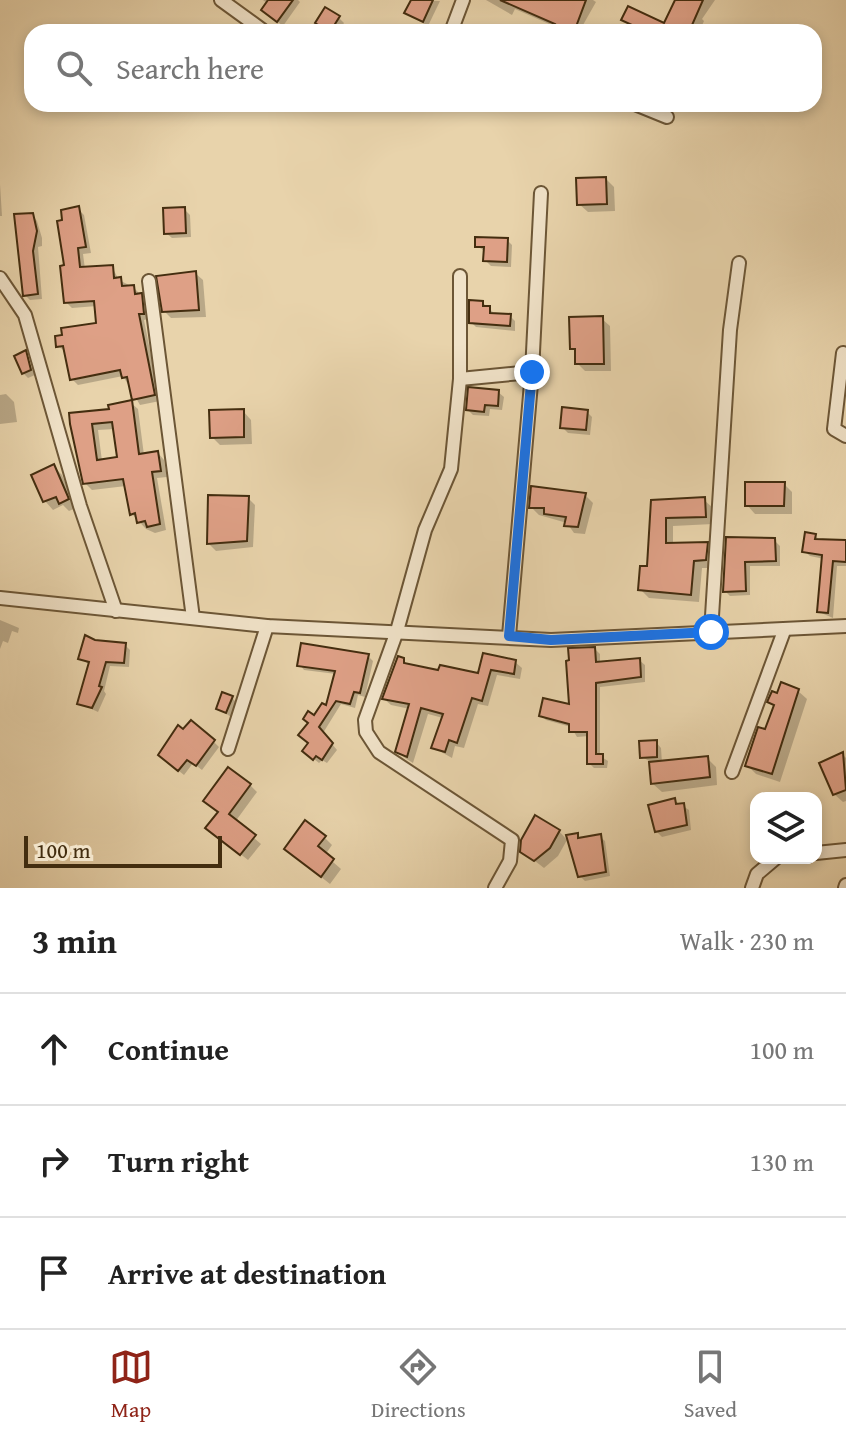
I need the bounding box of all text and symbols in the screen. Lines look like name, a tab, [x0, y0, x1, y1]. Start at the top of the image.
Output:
search box	[24, 24, 822, 112]
icon: search	[52, 46, 96, 90]
text: Search here	[116, 46, 264, 90]
route end	[514, 354, 550, 390]
route start	[693, 614, 729, 650]
map controls	[750, 792, 822, 864]
button: layers	[750, 792, 822, 864]
scale bar	[24, 832, 222, 868]
text: 100 m	[36, 834, 91, 866]
text: 3 min	[32, 916, 117, 965]
text: Walk · 230 m	[680, 921, 814, 960]
icon: ahead	[32, 1027, 76, 1071]
text: Continue	[108, 1027, 229, 1071]
text: 100 m	[749, 1030, 814, 1069]
icon: right	[32, 1139, 76, 1183]
text: Turn right	[108, 1139, 249, 1183]
text: 130 m	[749, 1142, 814, 1181]
icon: arrive	[32, 1251, 76, 1295]
text: Arrive at destination	[108, 1251, 386, 1295]
tab: Map	[109, 1345, 153, 1425]
tab: Directions	[371, 1345, 466, 1425]
tab: Saved	[684, 1345, 737, 1425]

